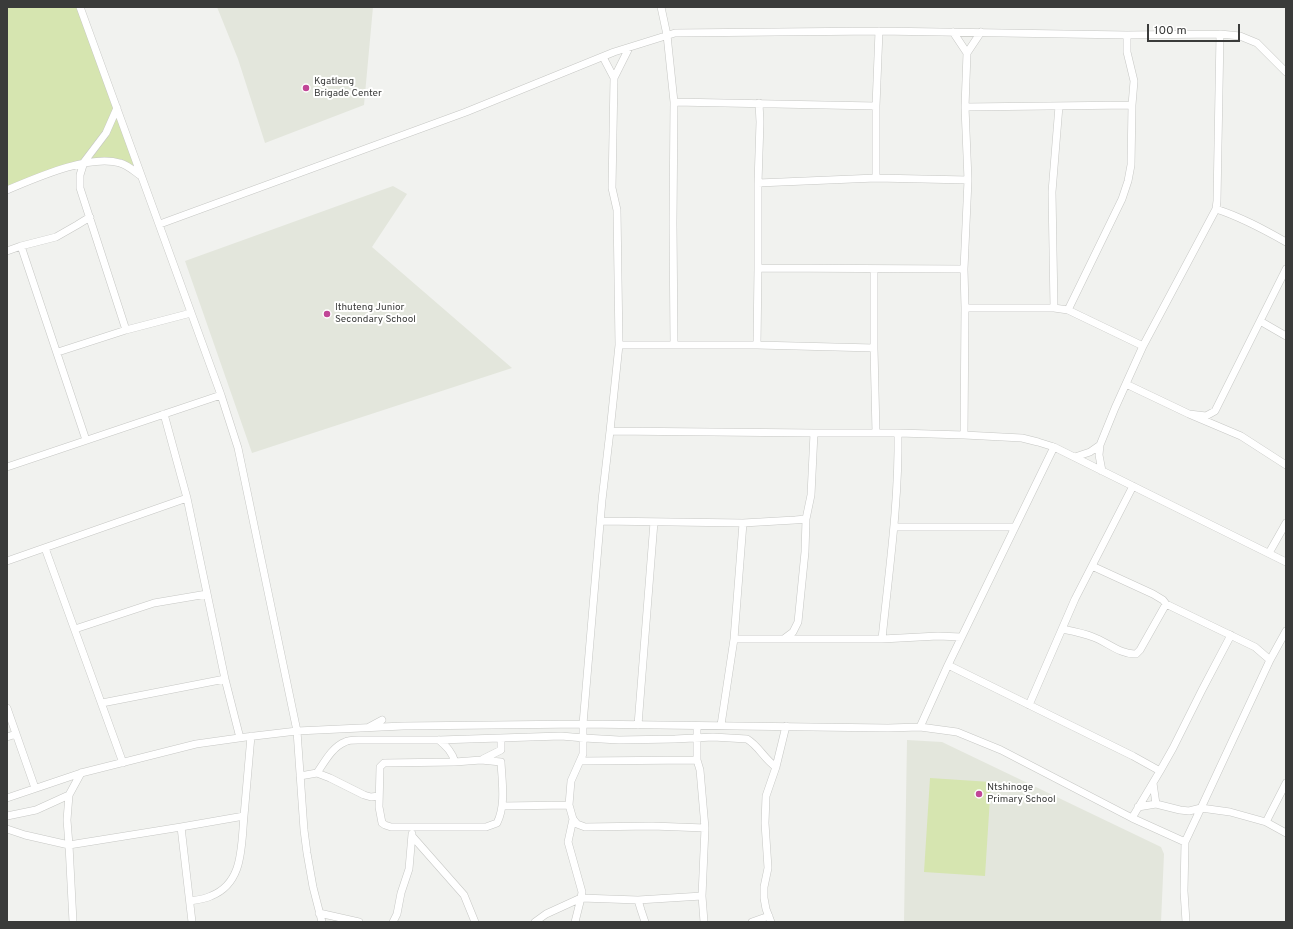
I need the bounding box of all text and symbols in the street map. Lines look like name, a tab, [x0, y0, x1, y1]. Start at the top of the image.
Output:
scale bar	[1149, 16, 1242, 42]
text: 100 m	[1154, 23, 1187, 39]
place label: Kgatleng Brigade Center	[314, 76, 382, 100]
marker: Kgatleng Brigade Center	[301, 83, 311, 93]
place label: Ithuteng Junior Secondary School	[335, 302, 416, 326]
marker: Ithuteng Junior Secondary School	[322, 309, 332, 319]
place label: Ntshinoge Primary School	[987, 782, 1056, 806]
marker: Ntshinoge Primary School	[974, 789, 984, 799]

